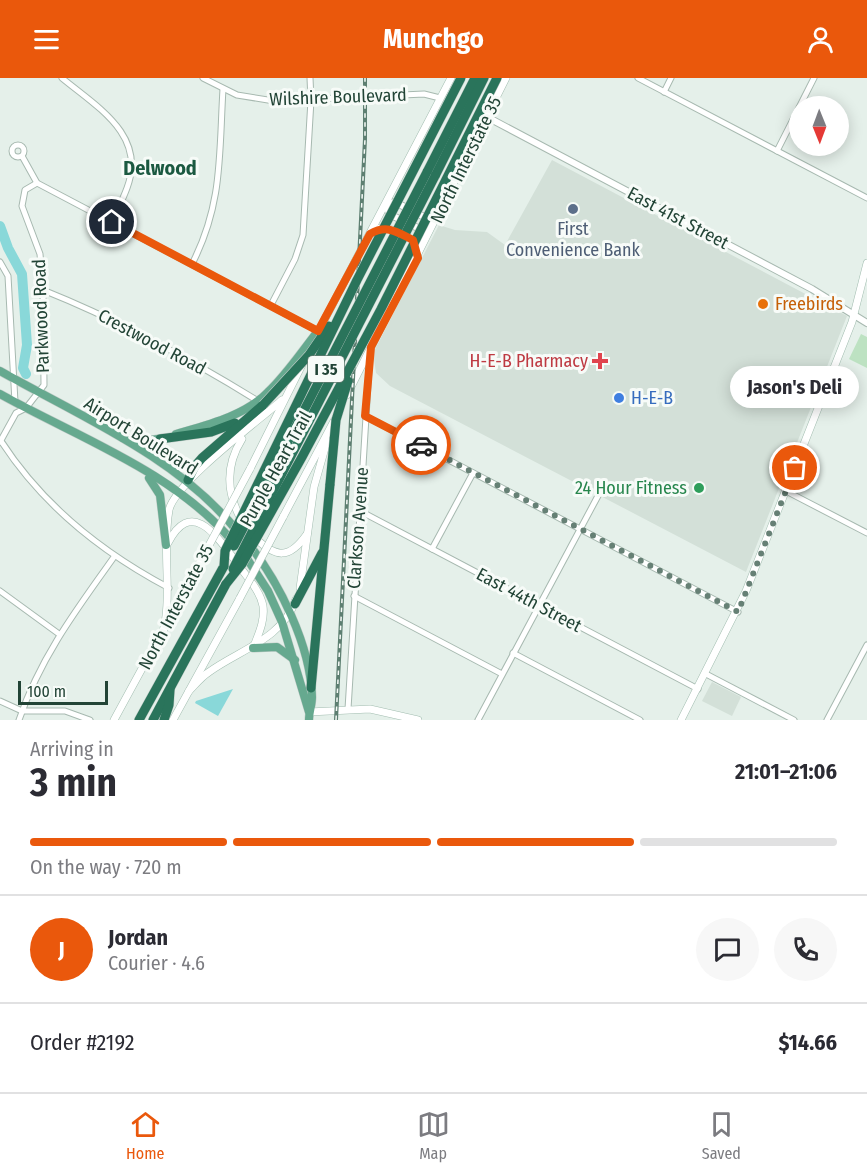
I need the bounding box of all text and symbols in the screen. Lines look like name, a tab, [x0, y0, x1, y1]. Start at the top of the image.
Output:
icon: menu	[30, 23, 63, 56]
text: Munchgo	[383, 23, 484, 55]
icon: person	[804, 23, 837, 56]
street label: Wilshire Boulevard	[269, 84, 407, 110]
street label: North Interstate 35	[426, 93, 506, 227]
north arrow	[789, 96, 849, 156]
map controls	[789, 96, 849, 156]
district label: Delwood	[123, 156, 197, 180]
street label: East 41st Street	[624, 182, 733, 254]
pin	[86, 196, 137, 247]
marker: First Convenience Bank	[566, 202, 580, 216]
icon: home	[95, 205, 128, 238]
place label: First Convenience Bank	[506, 218, 641, 261]
street label: Parkwood Road	[28, 259, 54, 373]
place label: Freebirds	[775, 293, 843, 315]
marker: Freebirds	[756, 297, 770, 311]
street label: Crestwood Road	[94, 304, 210, 380]
place label: H-E-B Pharmacy	[470, 350, 588, 372]
marker: H-E-B Pharmacy	[593, 354, 607, 368]
road number: I 35	[308, 356, 344, 382]
callout: Jason's Deli	[730, 366, 860, 408]
text: Jason's Deli	[747, 375, 842, 399]
place label: H-E-B	[631, 387, 673, 409]
marker: H-E-B	[612, 391, 626, 405]
street label: Airport Boulevard	[80, 392, 202, 480]
street label: Purple Heart Trail	[235, 407, 317, 531]
courier	[391, 415, 451, 475]
icon: car	[405, 429, 438, 462]
pin	[769, 442, 820, 493]
icon: bag	[778, 451, 811, 484]
street label: Clarkson Avenue	[343, 466, 373, 590]
place label: 24 Hour Fitness	[575, 477, 687, 499]
marker: 24 Hour Fitness	[692, 481, 706, 495]
street label: North Interstate 35	[134, 541, 218, 673]
street label: East 44th Street	[473, 563, 585, 637]
scale bar	[18, 678, 108, 706]
text: 100 m	[27, 682, 66, 701]
text: Arriving in	[30, 737, 114, 761]
text: 21:01–21:06	[735, 758, 837, 785]
text: 3 min	[30, 760, 117, 806]
text: On the way · 720 m	[30, 855, 182, 879]
button: chat	[696, 918, 759, 981]
button: phone	[774, 918, 837, 981]
text: Jordan	[108, 924, 168, 951]
text: J	[58, 936, 65, 963]
text: Courier · 4.6	[108, 951, 205, 975]
text: Order #2192	[30, 1029, 134, 1056]
text: $14.66	[778, 1029, 837, 1056]
tab: Home	[126, 1108, 164, 1163]
tab: Map	[417, 1108, 450, 1163]
tab: Saved	[702, 1108, 741, 1163]

